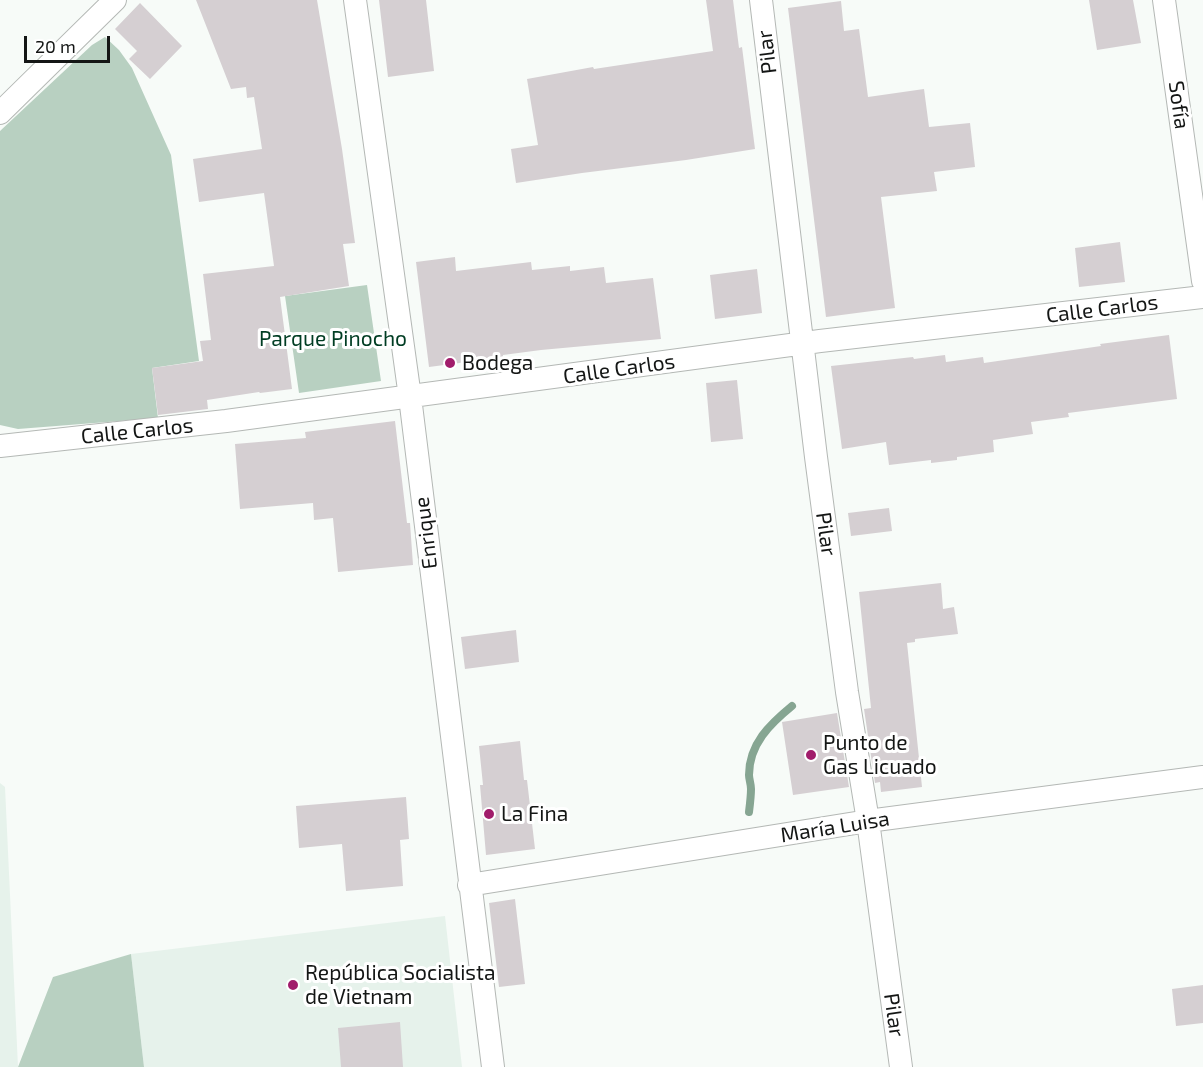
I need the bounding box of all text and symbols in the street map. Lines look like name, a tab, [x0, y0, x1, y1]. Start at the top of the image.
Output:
scale bar	[27, 24, 112, 62]
street label: Pilar	[752, 29, 782, 75]
text: 20 m	[35, 35, 76, 57]
street label: Sofía	[1163, 79, 1195, 131]
street label: Calle Carlos	[1045, 290, 1159, 328]
park label: Parque Pinocho	[259, 326, 407, 352]
street label: Calle Carlos	[561, 349, 677, 389]
place label: Bodega	[462, 350, 533, 376]
marker: Bodega	[443, 356, 457, 370]
street label: Calle Carlos	[80, 413, 194, 449]
street label: Enrique	[409, 495, 443, 571]
street label: Pilar	[810, 511, 842, 557]
place label: Punto de Gas Licuado	[823, 730, 937, 780]
marker: Punto de Gas Licuado	[804, 748, 818, 762]
place label: La Fina	[501, 801, 568, 827]
street label: María Luisa	[779, 806, 891, 848]
marker: La Fina	[482, 807, 496, 821]
place label: República Socialista de Vietnam	[305, 960, 496, 1010]
marker: República Socialista de Vietnam	[286, 978, 300, 992]
street label: Pilar	[878, 992, 910, 1038]

